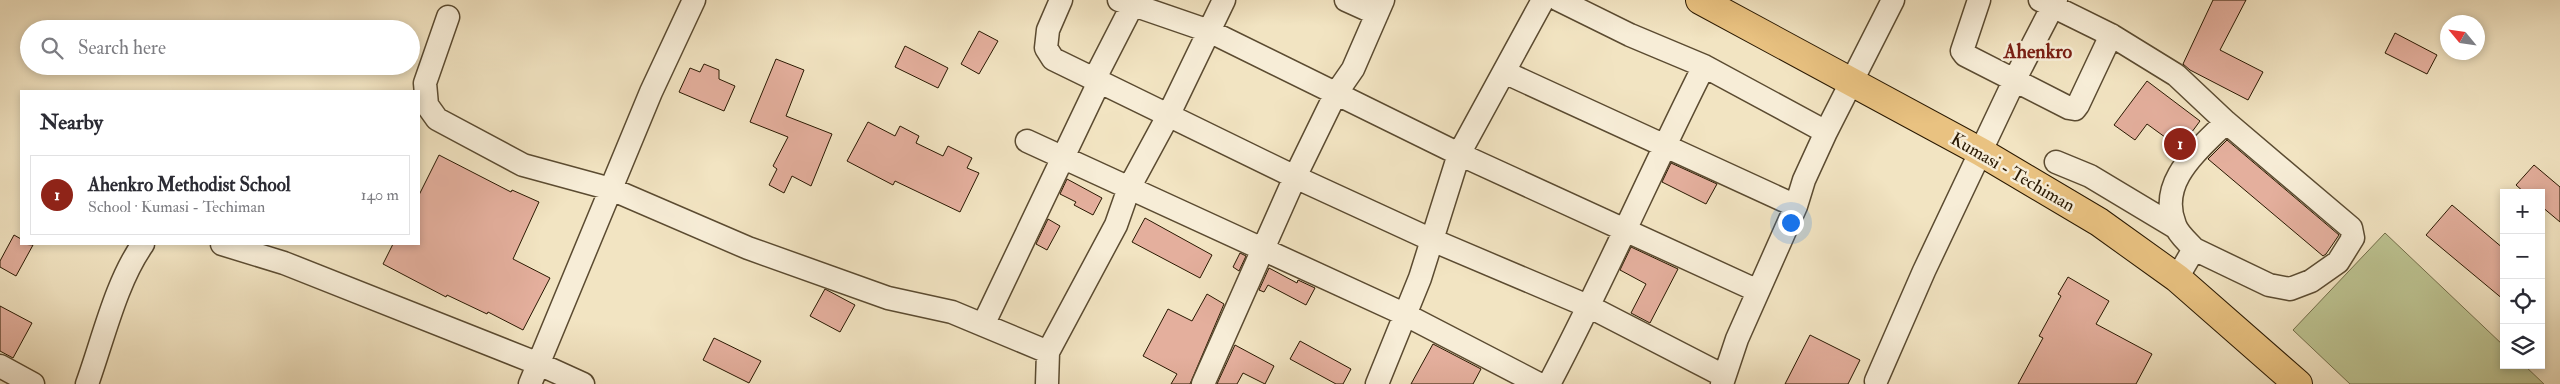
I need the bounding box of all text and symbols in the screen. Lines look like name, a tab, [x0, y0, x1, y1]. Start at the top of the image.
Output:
north arrow	[2440, 15, 2485, 60]
search box	[20, 20, 420, 75]
icon: search	[38, 34, 66, 62]
text: Search here	[78, 36, 166, 60]
district label: Ahenkro	[2003, 39, 2073, 64]
text: Nearby	[40, 109, 103, 136]
pin: 1	[2164, 125, 2196, 163]
street label: Kumasi - Techiman	[1946, 128, 2079, 217]
text: Ahenkro Methodist School	[88, 173, 291, 197]
text: 1	[54, 185, 60, 205]
text: 140 m	[361, 185, 399, 205]
map controls	[2500, 189, 2545, 369]
button: +	[2500, 189, 2545, 234]
text: School · Kumasi - Techiman	[88, 197, 265, 217]
your location	[1778, 210, 1804, 236]
button: −	[2500, 234, 2545, 279]
button: locate	[2500, 279, 2545, 324]
button: layers	[2500, 324, 2545, 369]

